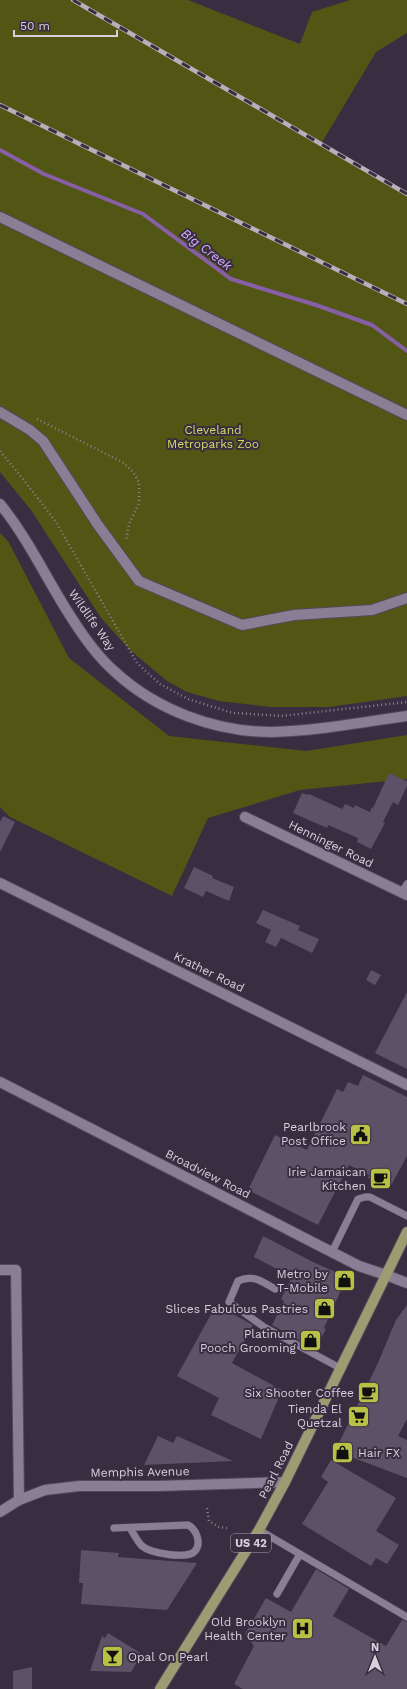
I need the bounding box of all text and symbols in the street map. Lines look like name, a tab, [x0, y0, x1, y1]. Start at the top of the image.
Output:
scale bar	[14, 12, 117, 38]
text: 50 m	[20, 19, 50, 33]
water label: Big Creek	[178, 225, 236, 274]
park label: Cleveland Metroparks Zoo	[167, 423, 259, 451]
street label: Wildlife Way	[66, 587, 119, 654]
street label: Henninger Road	[286, 817, 376, 871]
street label: Krather Road	[172, 949, 246, 995]
place label: Pearlbrook Post Office	[281, 1120, 346, 1148]
public building icon: Pearlbrook Post Office	[348, 1121, 374, 1147]
street label: Broadview Road	[163, 1147, 253, 1201]
place label: Irie Jamaican Kitchen	[288, 1165, 366, 1193]
cafe icon: Irie Jamaican Kitchen	[368, 1166, 394, 1192]
place label: Metro by T-Mobile	[277, 1267, 329, 1295]
shop icon: Metro by T-Mobile	[331, 1268, 357, 1294]
shop icon: Slices Fabulous Pastries	[311, 1296, 337, 1322]
place label: Slices Fabulous Pastries	[165, 1302, 308, 1316]
place label: Platinum Pooch Grooming	[200, 1327, 297, 1355]
shop icon: Platinum Pooch Grooming	[298, 1328, 324, 1354]
cafe icon: Six Shooter Coffee	[356, 1380, 382, 1406]
place label: Six Shooter Coffee	[244, 1386, 354, 1400]
place label: Tienda El Quetzal	[288, 1402, 342, 1430]
supermarket icon: Tienda El Quetzal	[345, 1403, 371, 1429]
street label: Pearl Road	[256, 1439, 296, 1501]
shop icon: Hair FX	[329, 1440, 355, 1466]
place label: Hair FX	[358, 1446, 400, 1460]
street label: Memphis Avenue	[90, 1464, 190, 1480]
road number: US 42	[231, 1534, 271, 1552]
place label: Old Brooklyn Health Center	[204, 1615, 286, 1643]
hospital icon: Old Brooklyn Health Center	[289, 1616, 315, 1642]
north arrow	[355, 1637, 395, 1677]
text: N	[371, 1641, 379, 1654]
bar icon: Opal On Pearl	[100, 1644, 126, 1670]
place label: Opal On Pearl	[128, 1650, 209, 1664]

